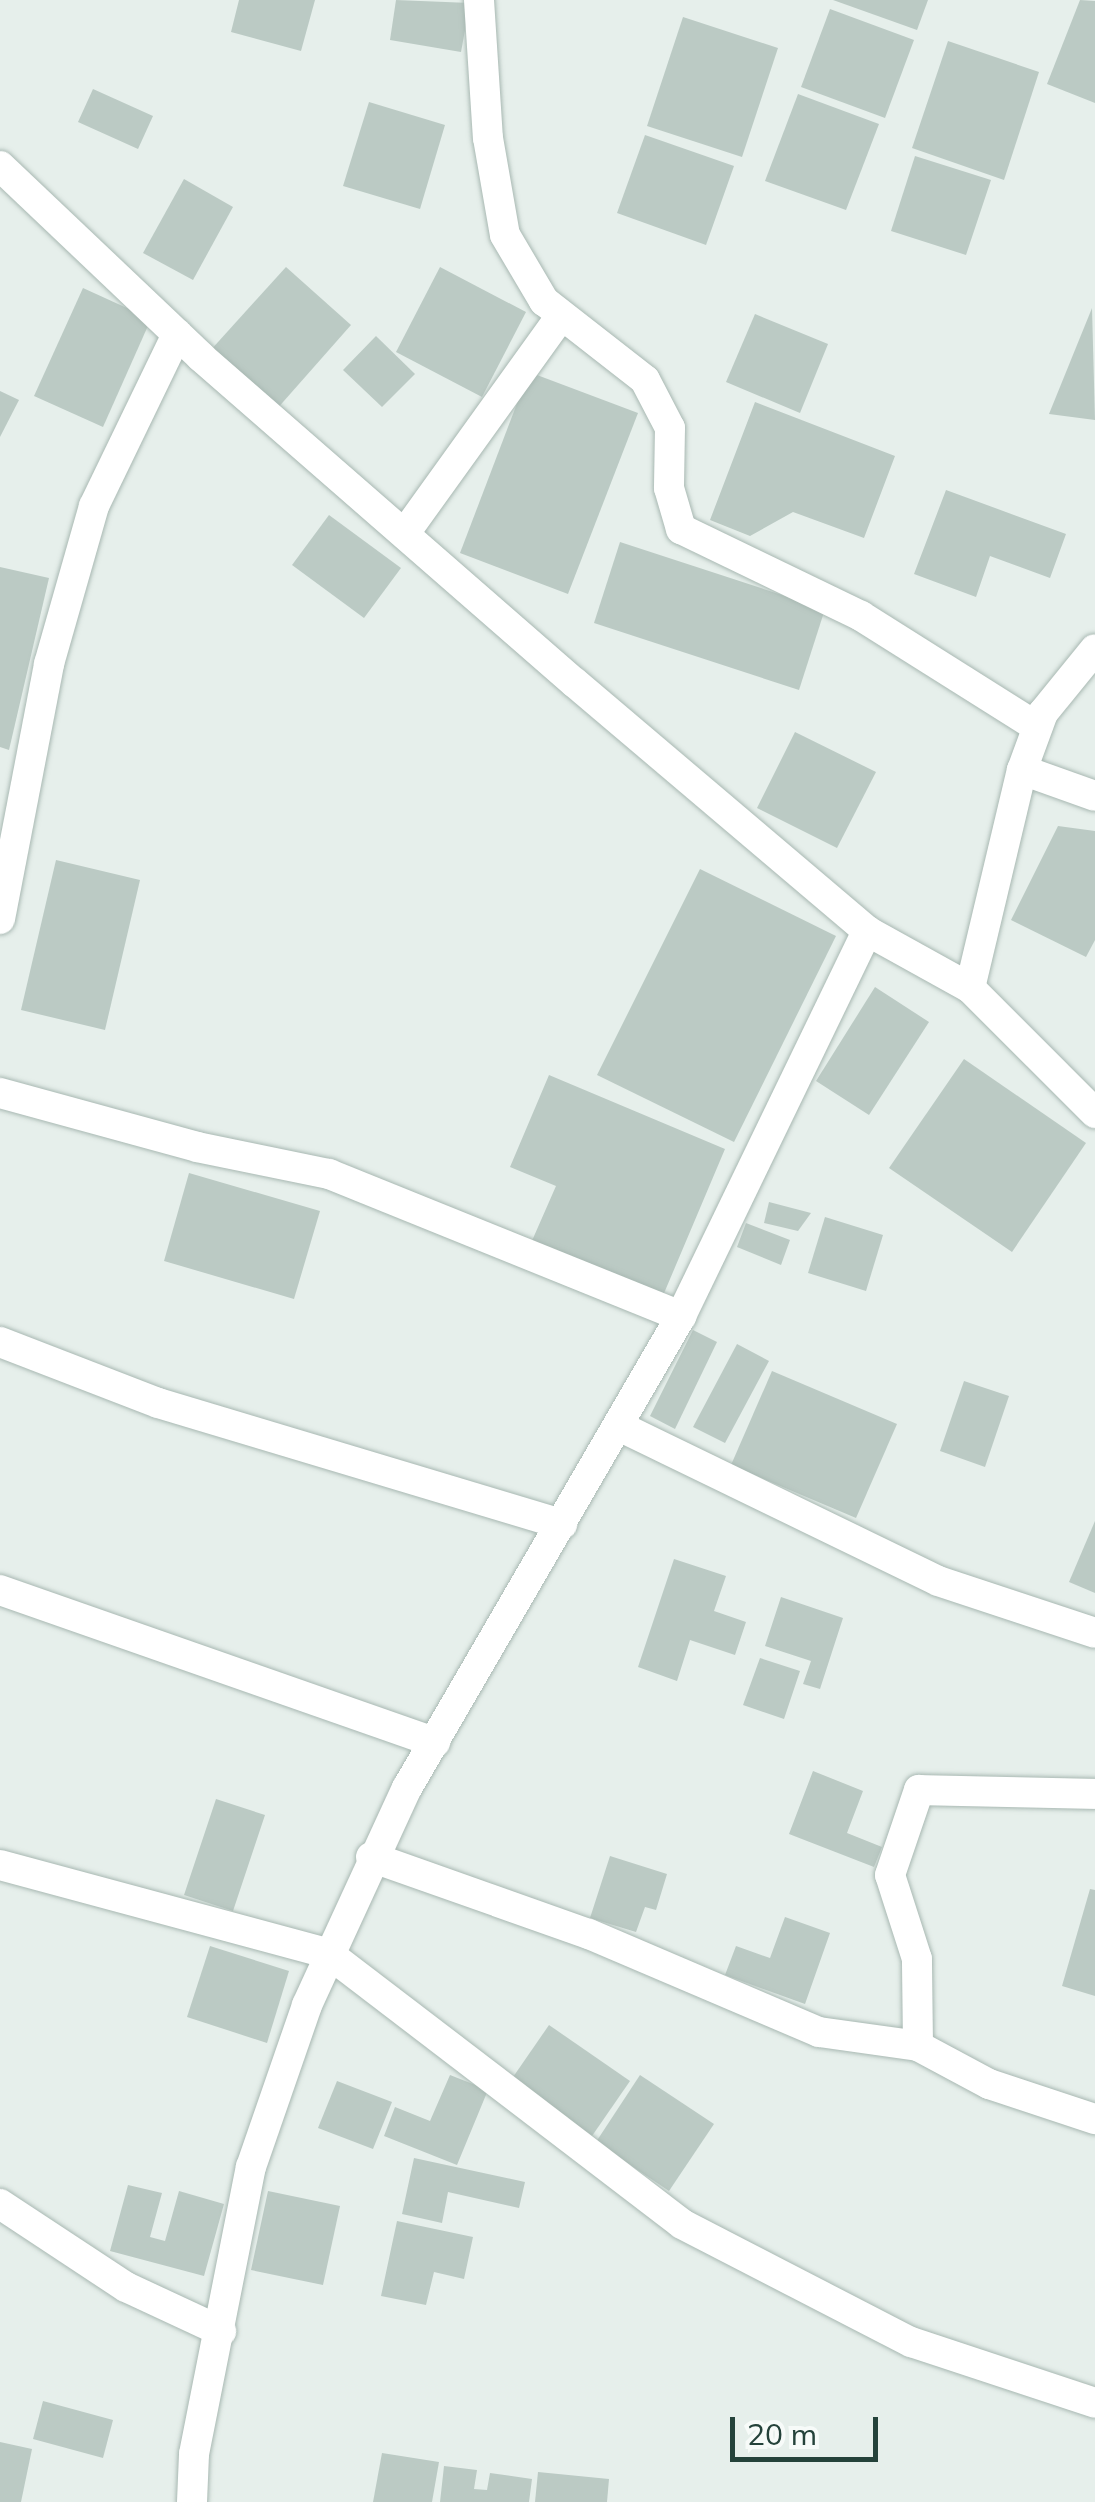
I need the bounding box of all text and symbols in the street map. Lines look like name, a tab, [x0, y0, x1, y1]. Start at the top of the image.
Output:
scale bar	[735, 2397, 882, 2459]
text: 20 m	[747, 2415, 817, 2453]

